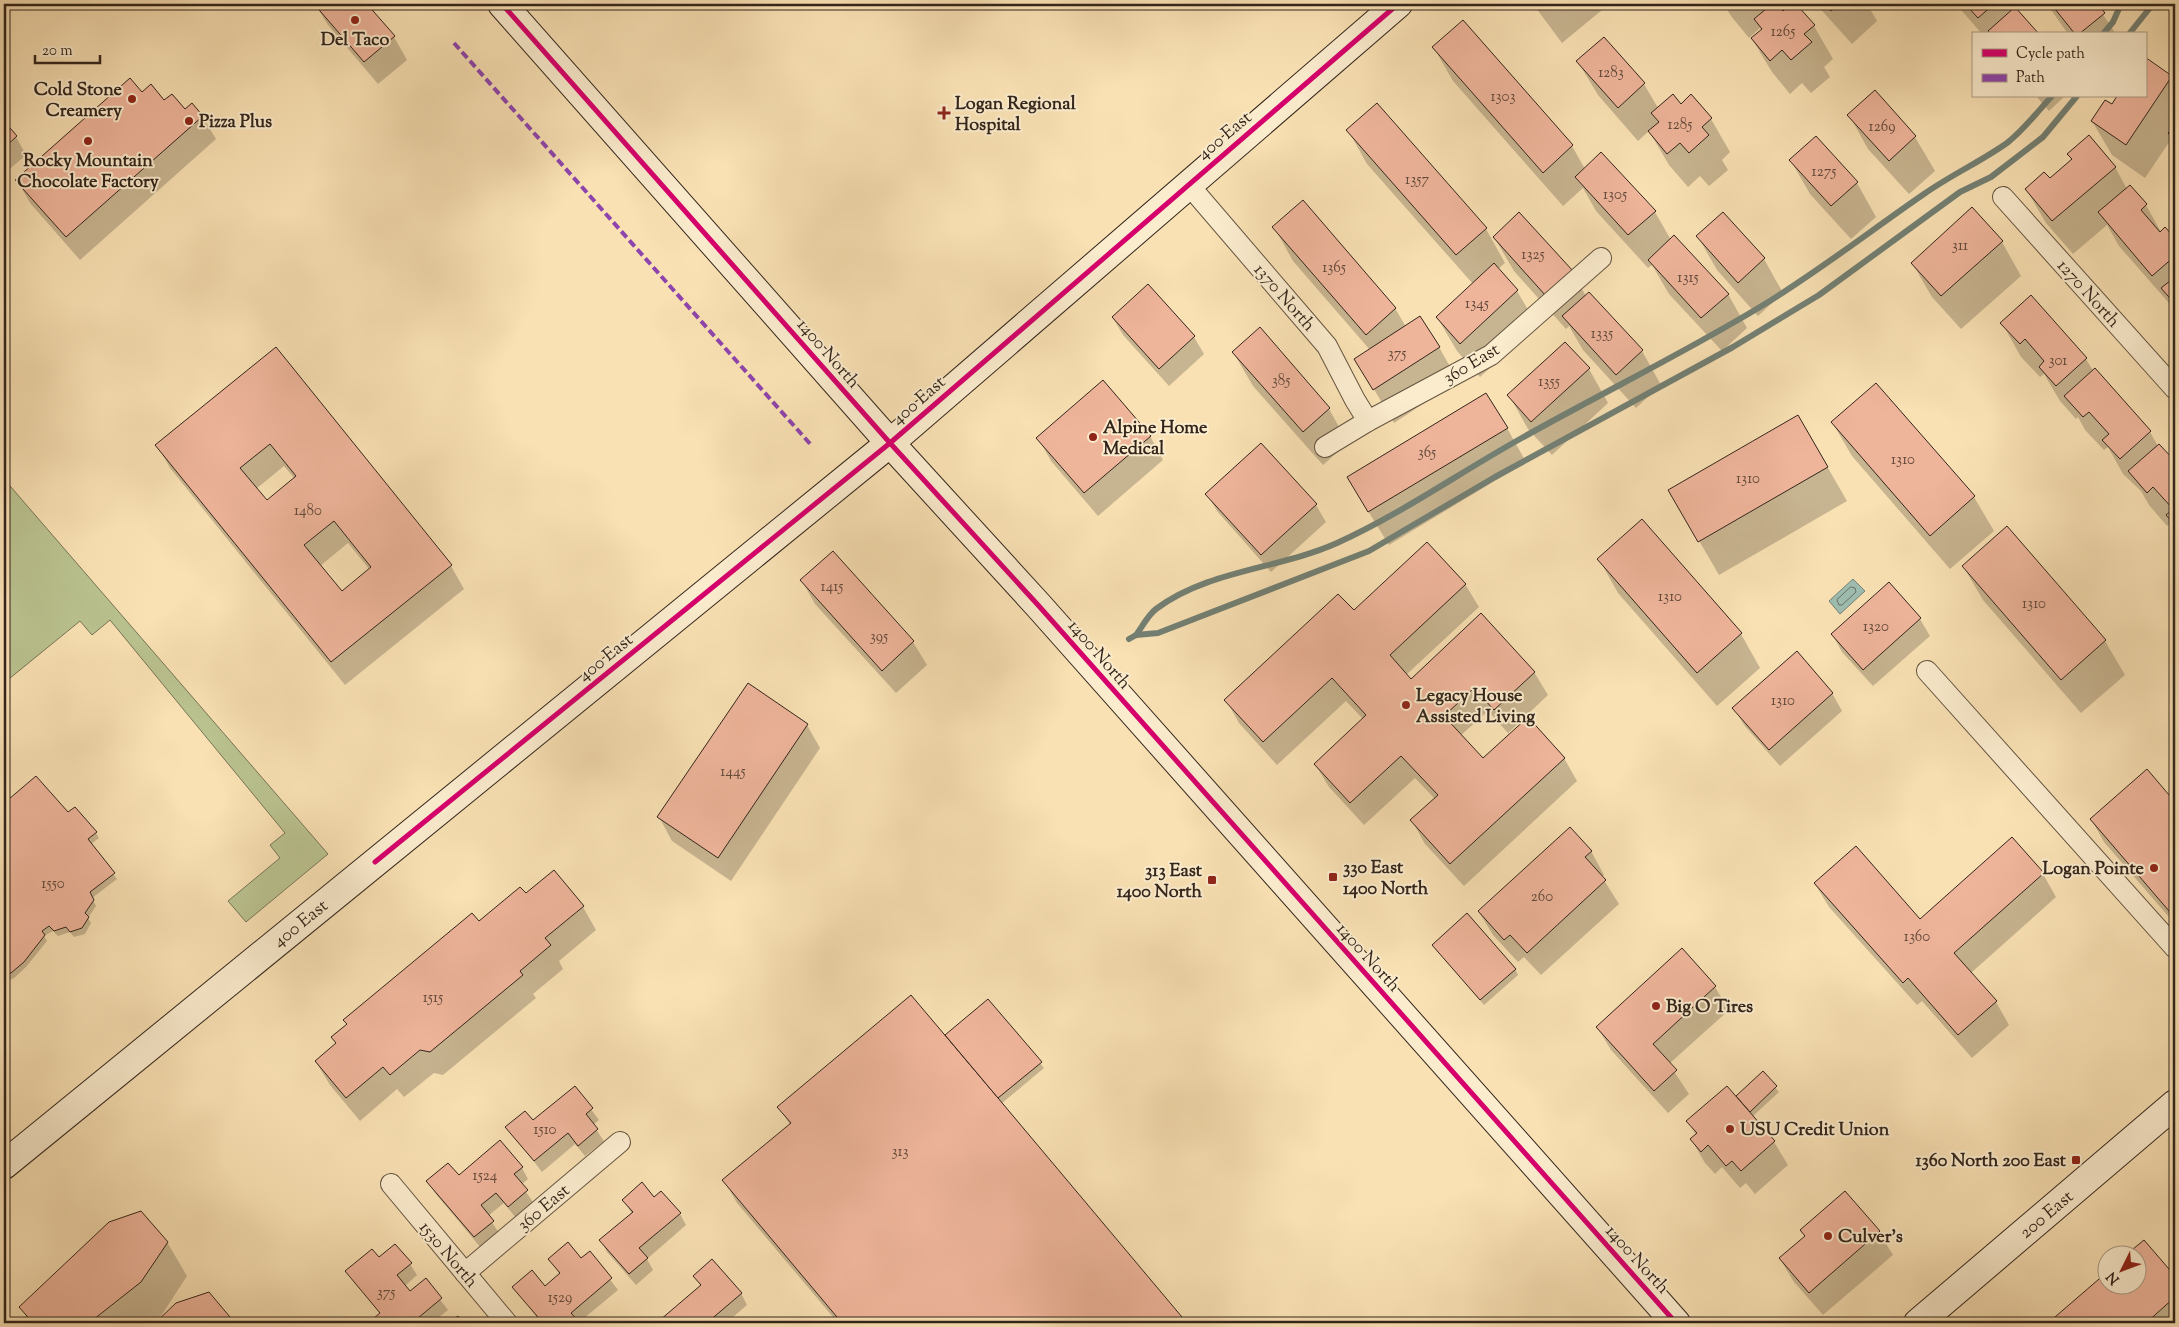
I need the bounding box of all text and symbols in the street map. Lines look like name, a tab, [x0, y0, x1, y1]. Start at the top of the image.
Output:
marker: Del Taco	[349, 14, 361, 26]
house number: 1265	[1771, 22, 1795, 43]
place label: Del Taco	[321, 28, 389, 54]
scale bar	[35, 32, 100, 64]
legend	[1972, 32, 2146, 98]
text: 20 m	[42, 41, 73, 62]
text: Cycle path	[2016, 44, 2085, 65]
house number: 1283	[1598, 63, 1624, 84]
text: Path	[2016, 68, 2045, 89]
place label: Cold Stone Creamery	[34, 78, 123, 125]
house number: 1303	[1490, 87, 1516, 108]
place label: Logan Regional Hospital	[955, 92, 1077, 139]
marker: Cold Stone Creamery	[126, 93, 138, 105]
marker: Logan Regional Hospital	[937, 106, 951, 120]
street label: 400 East	[1192, 106, 1258, 167]
place label: Pizza Plus	[199, 110, 272, 136]
marker: Pizza Plus	[183, 115, 195, 127]
house number: 1285	[1668, 115, 1692, 136]
house number: 1269	[1869, 117, 1895, 138]
marker: Rocky Mountain Chocolate Factory	[82, 135, 94, 147]
place label: Rocky Mountain Chocolate Factory	[17, 149, 159, 196]
house number: 1275	[1812, 162, 1836, 183]
house number: 1357	[1405, 170, 1429, 191]
house number: 1305	[1603, 185, 1627, 206]
house number: 311	[1952, 236, 1968, 257]
house number: 1325	[1521, 245, 1545, 266]
street label: 1270 North	[2050, 254, 2126, 335]
house number: 1365	[1322, 258, 1346, 279]
street label: 1370 North	[1246, 259, 1321, 338]
house number: 1315	[1677, 268, 1699, 289]
house number: 1345	[1465, 294, 1489, 315]
street label: 1400 North	[790, 314, 866, 395]
house number: 1335	[1591, 324, 1613, 345]
street label: 360 East	[1439, 338, 1505, 392]
house number: 375	[1388, 344, 1406, 365]
house number: 301	[2049, 351, 2067, 372]
street label: 400 East	[887, 371, 952, 432]
house number: 385	[1272, 371, 1290, 392]
house number: 1355	[1538, 372, 1560, 393]
place label: Alpine Home Medical	[1103, 416, 1208, 463]
marker: Alpine Home Medical	[1087, 431, 1099, 443]
house number: 365	[1418, 443, 1436, 464]
house number: 1310	[1891, 450, 1915, 471]
house number: 1310	[1736, 469, 1760, 490]
house number: 1480	[294, 501, 322, 522]
house number: 1415	[821, 577, 843, 598]
house number: 1310	[1658, 587, 1682, 608]
house number: 1310	[2022, 594, 2046, 615]
street label: 1400 North	[1061, 615, 1137, 696]
house number: 1320	[1863, 617, 1889, 638]
house number: 395	[870, 627, 888, 648]
street label: 400 East	[573, 628, 639, 689]
place label: Legacy House Assisted Living	[1416, 684, 1535, 731]
house number: 1310	[1771, 691, 1795, 712]
marker: Legacy House Assisted Living	[1400, 699, 1412, 711]
house number: 1445	[720, 762, 746, 783]
place label: 330 East 1400 North	[1343, 856, 1429, 903]
place label: Logan Pointe	[2042, 857, 2145, 883]
place label: 313 East 1400 North	[1117, 859, 1203, 906]
marker: Logan Pointe	[2148, 862, 2160, 874]
marker: 330 East 1400 North	[1327, 871, 1339, 883]
house number: 1550	[41, 874, 65, 895]
marker: 313 East 1400 North	[1206, 874, 1218, 886]
house number: 260	[1531, 887, 1553, 908]
street label: 400 East	[268, 894, 334, 955]
street label: 1400 North	[1329, 918, 1406, 999]
house number: 1360	[1904, 927, 1930, 948]
house number: 1515	[423, 988, 443, 1009]
place label: Big O Tires	[1666, 995, 1753, 1021]
marker: Big O Tires	[1650, 1000, 1662, 1012]
place label: USU Credit Union	[1740, 1118, 1890, 1144]
house number: 1510	[533, 1120, 557, 1141]
marker: USU Credit Union	[1724, 1123, 1736, 1135]
house number: 313	[891, 1142, 909, 1163]
place label: 1360 North 200 East	[1916, 1149, 2067, 1175]
marker: 1360 North 200 East	[2070, 1154, 2082, 1166]
house number: 1524	[473, 1166, 498, 1187]
street label: 360 East	[512, 1179, 576, 1238]
street label: 200 East	[2015, 1185, 2080, 1246]
street label: 1530 North	[412, 1216, 483, 1295]
street label: 1400 North	[1598, 1220, 1675, 1301]
place label: Culver's	[1838, 1225, 1903, 1251]
marker: Culver's	[1822, 1230, 1834, 1242]
north arrow	[2096, 1244, 2146, 1294]
text: N	[2103, 1267, 2125, 1288]
house number: 375	[377, 1283, 395, 1304]
house number: 1529	[548, 1288, 572, 1309]

